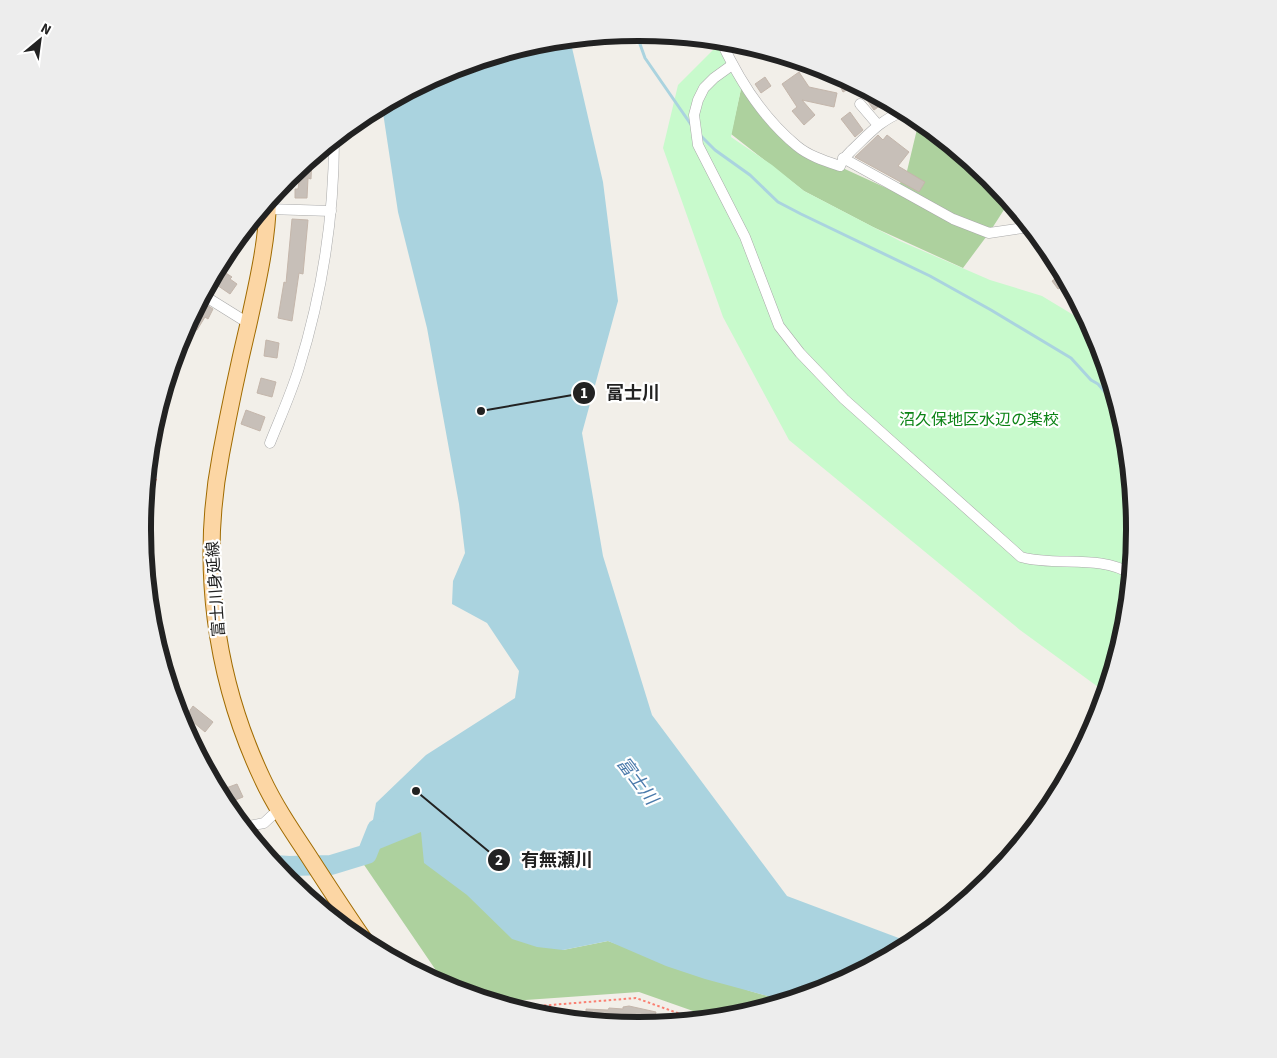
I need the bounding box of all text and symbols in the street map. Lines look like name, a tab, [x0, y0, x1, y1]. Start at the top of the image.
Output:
north arrow	[15, 15, 65, 65]
text: N	[37, 19, 55, 41]
callout: 富士川	[571, 376, 670, 409]
text: 富士川	[606, 381, 660, 406]
text: 1	[580, 383, 588, 404]
park label: 沼久保地区水辺の楽校	[899, 409, 1059, 431]
street label: 富士川身延線	[202, 540, 230, 638]
water label: 富士川	[611, 752, 664, 812]
callout: 有無瀬川	[486, 843, 603, 876]
text: 有無瀬川	[521, 848, 593, 873]
text: 2	[495, 850, 503, 871]

